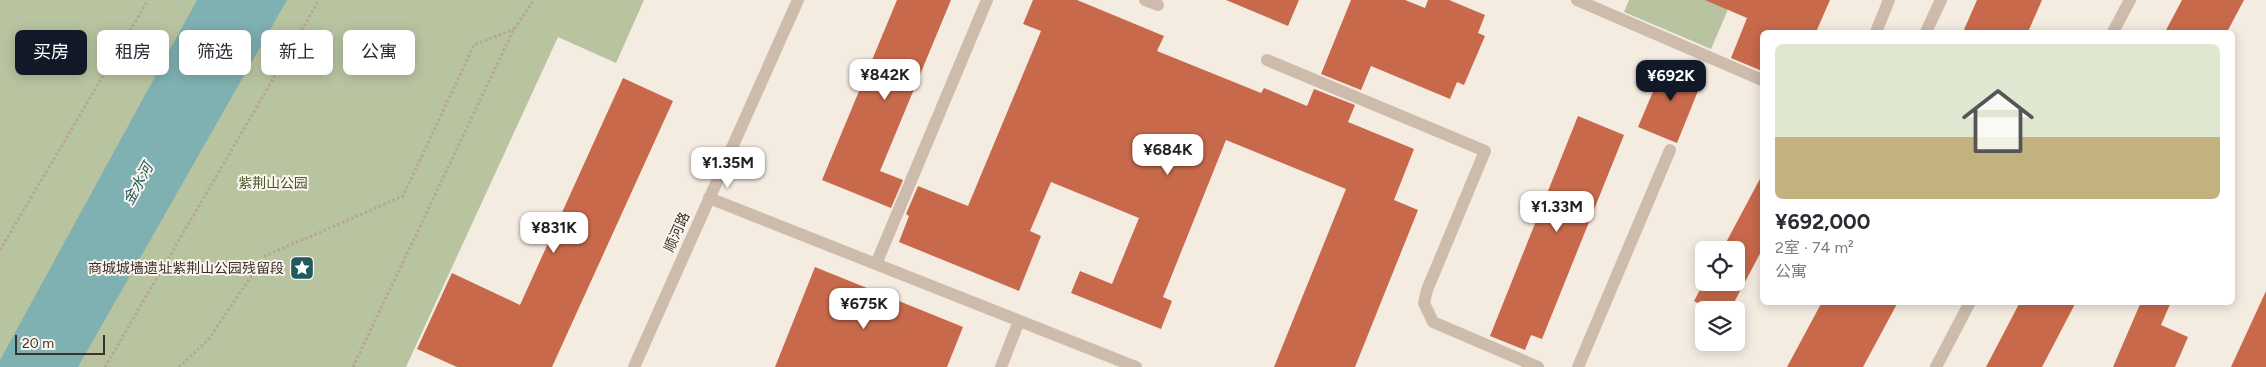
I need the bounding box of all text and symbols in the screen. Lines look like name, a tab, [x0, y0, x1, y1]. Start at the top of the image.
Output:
chip: 买房	[15, 30, 87, 75]
chip: 租房	[97, 30, 169, 75]
chip: 筛选	[179, 30, 251, 75]
chip: 新上	[261, 30, 333, 75]
chip: 公寓	[343, 30, 415, 75]
pin: ¥842K	[850, 58, 920, 101]
pin: ¥692K	[1636, 59, 1706, 102]
text: ¥842K	[860, 65, 910, 84]
text: ¥692K	[1647, 66, 1695, 85]
icon: home	[1953, 76, 2043, 166]
pin: ¥684K	[1133, 134, 1203, 176]
text: ¥684K	[1143, 140, 1193, 159]
pin: ¥1.35M	[687, 146, 769, 189]
text: ¥1.35M	[702, 153, 754, 172]
water label: 金水河	[119, 157, 158, 208]
park label: 紫荆山公园	[238, 175, 308, 192]
pin: ¥1.33M	[1516, 190, 1598, 233]
text: ¥1.33M	[1531, 197, 1583, 216]
street label: 顺河路	[661, 209, 693, 255]
text: ¥692,000	[1775, 209, 1870, 234]
pin: ¥831K	[519, 212, 589, 254]
text: ¥831K	[531, 218, 577, 237]
text: 2室 · 74 m²	[1775, 238, 1854, 257]
map controls	[1695, 241, 1745, 351]
button: locate	[1695, 241, 1745, 291]
place icon: 商城城墙遗址紫荆山公园残留段	[289, 255, 315, 281]
place label: 商城城墙遗址紫荆山公园残留段	[88, 260, 284, 277]
text: 公寓	[1775, 262, 1807, 281]
pin: ¥675K	[829, 288, 899, 330]
text: ¥675K	[840, 294, 888, 313]
button: layers	[1695, 301, 1745, 351]
scale bar	[15, 332, 105, 355]
text: 20 m	[22, 335, 54, 352]

